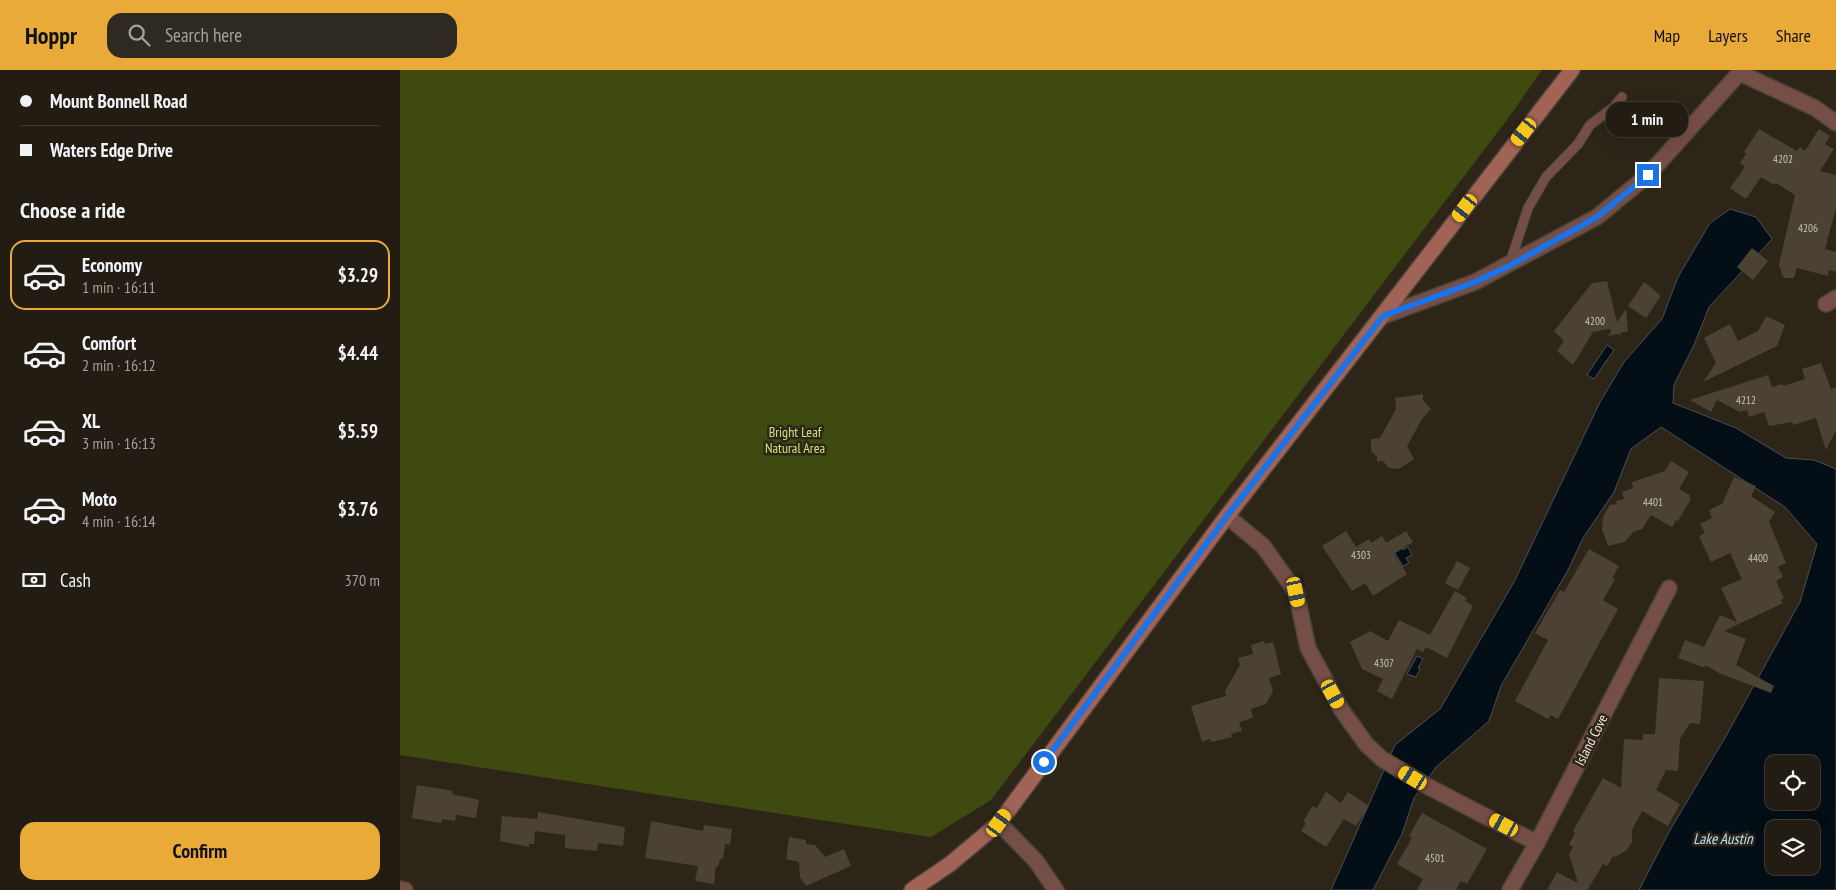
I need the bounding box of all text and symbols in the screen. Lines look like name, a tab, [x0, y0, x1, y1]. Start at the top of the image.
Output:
search box	[107, 13, 457, 58]
text: Hoppr	[25, 20, 77, 51]
icon: search	[125, 21, 153, 49]
text: Search here	[165, 23, 242, 47]
text: Map	[1654, 24, 1680, 47]
text: Layers	[1708, 24, 1748, 47]
text: Share	[1776, 24, 1811, 47]
text: Mount Bonnell Road	[50, 89, 187, 113]
callout: 1 min	[1607, 102, 1689, 138]
text: 1 min	[1631, 109, 1663, 129]
car	[1508, 116, 1539, 148]
text: Waters Edge Drive	[50, 138, 173, 162]
house number: 4202	[1773, 152, 1793, 166]
route end	[1637, 164, 1659, 186]
car	[1449, 192, 1480, 224]
text: Choose a ride	[20, 196, 125, 224]
house number: 4206	[1798, 221, 1818, 235]
icon: car	[22, 253, 67, 298]
text: Economy	[82, 253, 142, 277]
text: $3.29	[338, 263, 378, 287]
text: 1 min · 16:11	[82, 277, 156, 297]
house number: 4200	[1585, 314, 1605, 328]
icon: car	[22, 331, 67, 376]
text: Comfort	[82, 331, 136, 355]
text: $4.44	[338, 341, 378, 365]
text: 2 min · 16:12	[82, 355, 156, 375]
house number: 4212	[1736, 393, 1756, 407]
icon: car	[22, 409, 67, 454]
text: XL	[82, 409, 100, 433]
text: $5.59	[338, 419, 378, 443]
park label: Bright Leaf Natural Area	[765, 423, 825, 457]
text: 3 min · 16:13	[82, 433, 156, 453]
icon: car	[22, 487, 67, 532]
text: Moto	[82, 487, 117, 511]
house number: 4401	[1643, 495, 1663, 509]
text: $3.76	[338, 497, 378, 521]
text: 4 min · 16:14	[82, 511, 156, 531]
house number: 4303	[1351, 548, 1371, 562]
house number: 4400	[1748, 551, 1768, 565]
icon: cash	[20, 566, 48, 594]
text: Cash	[60, 568, 91, 592]
text: 370 m	[345, 570, 380, 590]
car	[1285, 576, 1306, 608]
house number: 4307	[1374, 656, 1394, 670]
car	[1319, 677, 1346, 711]
street label: Island Cove	[1570, 711, 1612, 769]
route start	[1033, 751, 1055, 773]
map controls	[1765, 755, 1820, 875]
button: locate	[1765, 755, 1820, 810]
car	[1396, 764, 1429, 792]
car	[984, 806, 1013, 840]
car	[1487, 811, 1520, 839]
button: layers	[1765, 820, 1820, 875]
button: Confirm	[20, 822, 380, 880]
water label: Lake Austin	[1693, 829, 1754, 848]
house number: 4501	[1425, 851, 1445, 865]

